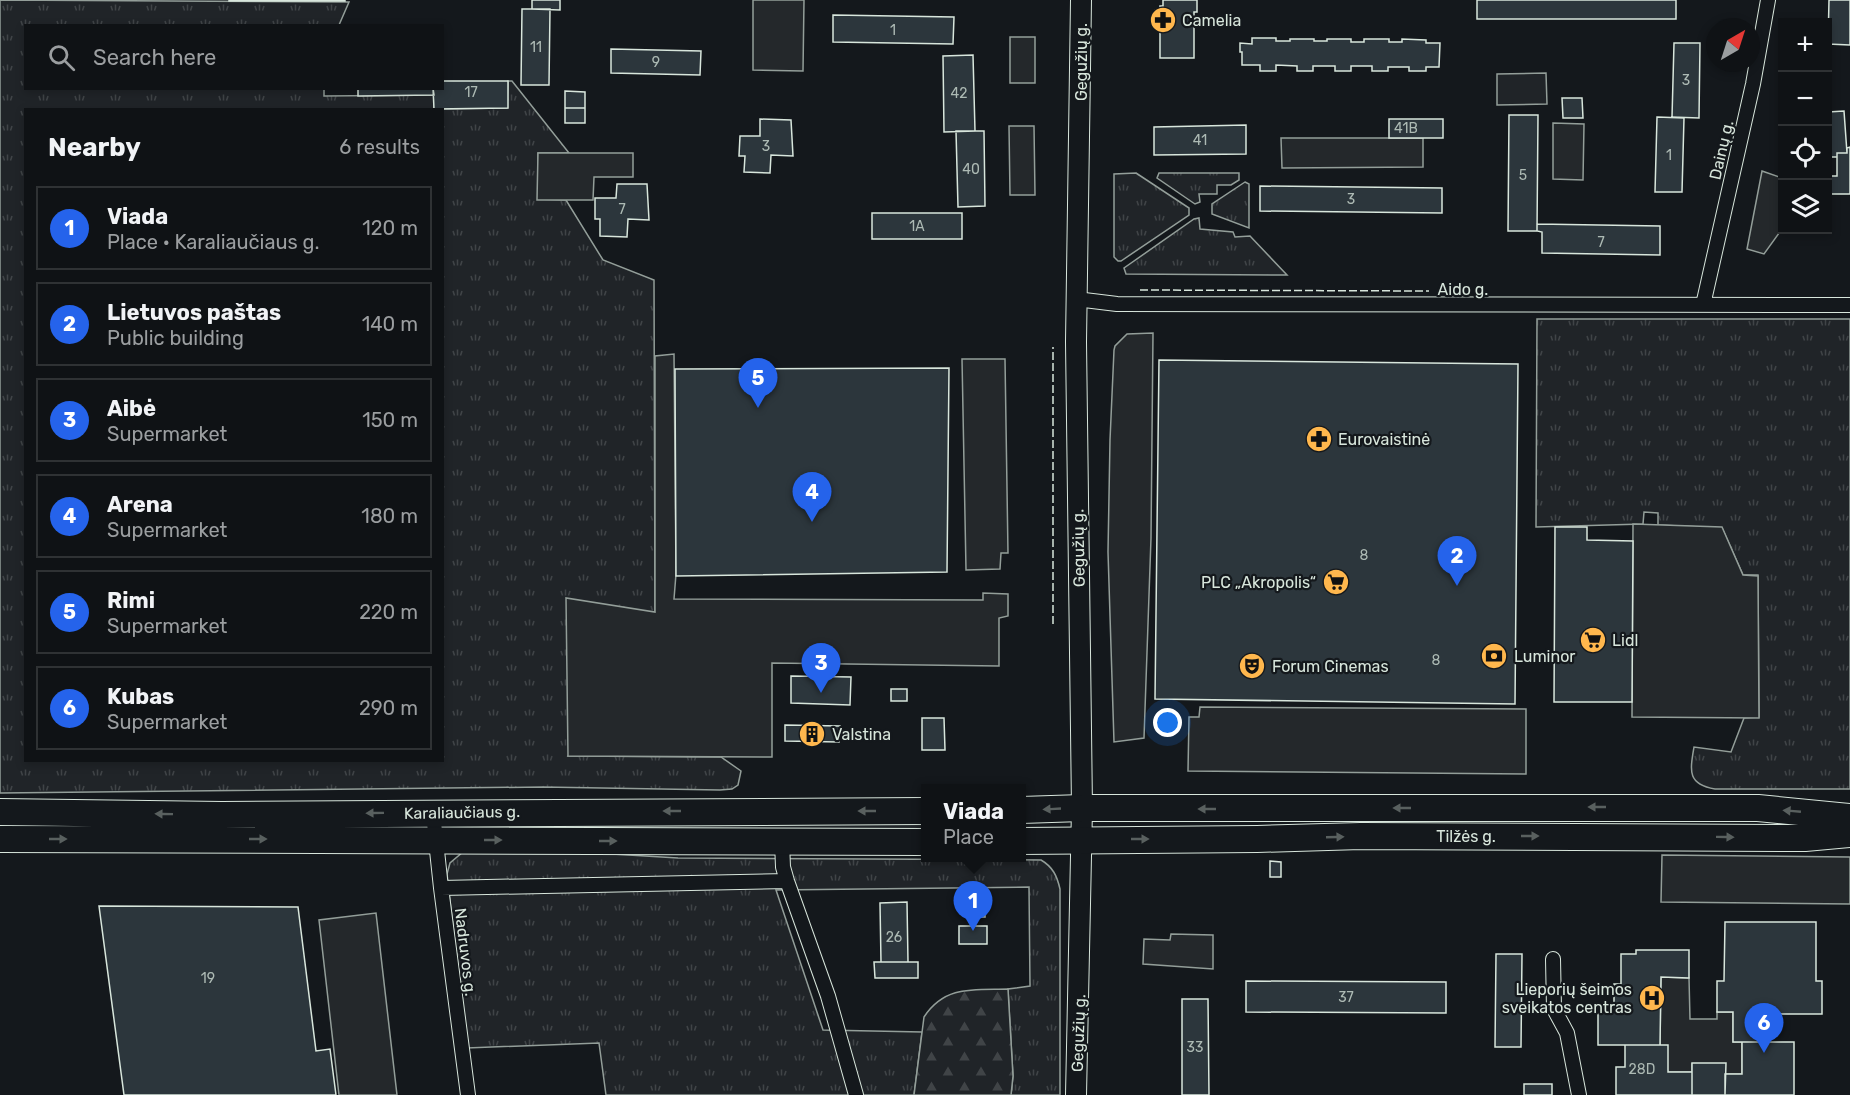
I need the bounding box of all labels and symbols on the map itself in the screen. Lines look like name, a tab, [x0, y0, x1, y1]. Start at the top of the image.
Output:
pharmacy icon: Camelia	[1148, 5, 1178, 35]
place label: Camelia	[1182, 11, 1241, 30]
north arrow	[1706, 18, 1760, 72]
house number: 1	[890, 22, 896, 39]
street label: Gegužių g.	[1072, 23, 1091, 101]
house number: 11	[530, 39, 542, 56]
house number: 9	[652, 54, 660, 71]
house number: 3	[1682, 72, 1690, 89]
house number: 17	[464, 84, 478, 101]
house number: 42	[951, 85, 967, 102]
street label: Dainų g.	[1705, 118, 1738, 182]
house number: 41B	[1394, 120, 1418, 137]
house number: 41	[1193, 132, 1207, 149]
house number: 3	[762, 138, 770, 155]
house number: 1	[1666, 147, 1672, 164]
house number: 40	[962, 161, 980, 178]
house number: 5	[1519, 167, 1527, 184]
house number: 3	[1347, 191, 1355, 208]
house number: 7	[618, 201, 626, 218]
house number: 1A	[909, 218, 925, 235]
house number: 7	[1597, 234, 1605, 251]
street label: Aido g.	[1438, 280, 1488, 299]
pin: 5	[738, 358, 777, 408]
pharmacy icon: Eurovaistinė	[1304, 424, 1334, 454]
place label: Eurovaistinė	[1338, 430, 1430, 449]
pin: 4	[792, 472, 832, 522]
street label: Gegužių g.	[1068, 509, 1089, 587]
pin: 2	[1438, 536, 1476, 586]
house number: 8	[1360, 547, 1369, 564]
supermarket icon: PLC „Akropolis“	[1321, 567, 1351, 597]
place label: PLC „Akropolis“	[1201, 573, 1316, 592]
supermarket icon: Lidl	[1578, 625, 1608, 655]
place label: Lidl	[1612, 631, 1638, 650]
bank icon: Luminor	[1479, 641, 1509, 671]
pin: 3	[802, 644, 840, 693]
place label: Luminor	[1514, 647, 1575, 666]
theatre icon: Forum Cinemas	[1237, 651, 1267, 681]
house number: 8	[1432, 652, 1441, 669]
place label: Forum Cinemas	[1272, 657, 1389, 676]
your location	[1153, 708, 1182, 737]
building icon: Valstina	[797, 719, 827, 749]
place label: Valstina	[832, 725, 891, 744]
street label: Karaliaučiaus g.	[404, 802, 520, 823]
one-way arrow	[1588, 802, 1607, 812]
one-way arrow	[1393, 803, 1412, 813]
one-way arrow	[1198, 804, 1217, 814]
one-way arrow	[1042, 805, 1061, 814]
one-way arrow	[662, 806, 681, 816]
one-way arrow	[857, 806, 876, 816]
one-way arrow	[1782, 806, 1801, 816]
one-way arrow	[365, 808, 384, 818]
one-way arrow	[154, 809, 173, 819]
street label: Tilžės g.	[1436, 827, 1496, 846]
one-way arrow	[1520, 831, 1539, 841]
one-way arrow	[1326, 832, 1345, 842]
one-way arrow	[1715, 832, 1734, 842]
one-way arrow	[49, 834, 68, 844]
one-way arrow	[248, 834, 267, 844]
one-way arrow	[1131, 834, 1150, 844]
one-way arrow	[483, 835, 502, 845]
one-way arrow	[599, 836, 618, 846]
pin: 1	[954, 882, 992, 931]
street label: Nadruvos g.	[451, 907, 480, 997]
house number: 26	[886, 929, 902, 946]
house number: 19	[201, 970, 215, 987]
place label: Lieporių šeimos sveikatos centras	[1502, 980, 1632, 1017]
hospital icon: Lieporių šeimos sveikatos centras	[1637, 983, 1667, 1013]
house number: 37	[1338, 989, 1354, 1006]
street label: Gegužių g.	[1068, 994, 1089, 1072]
pin: 6	[1744, 1004, 1784, 1053]
house number: 33	[1187, 1039, 1203, 1056]
house number: 28D	[1629, 1061, 1655, 1078]

